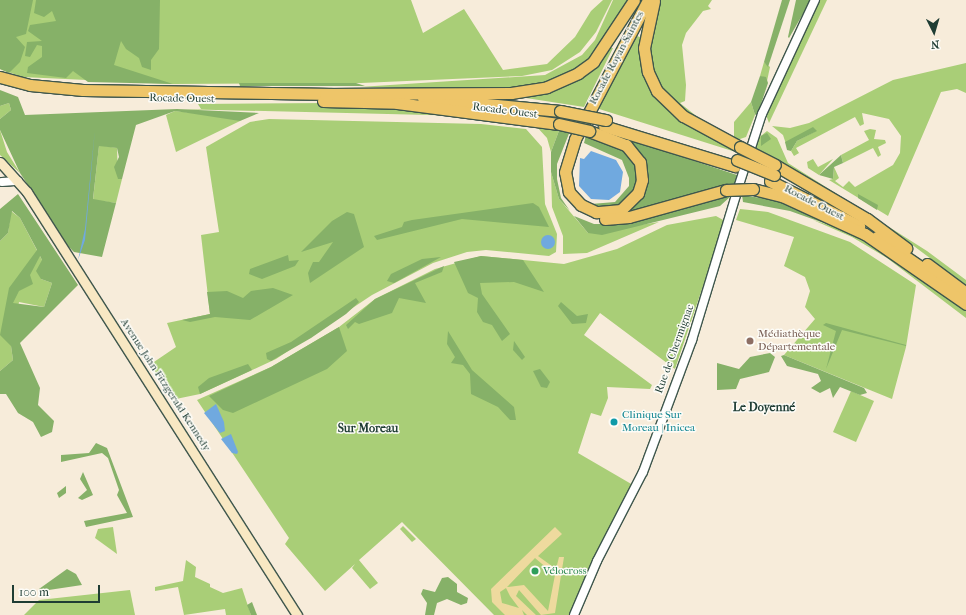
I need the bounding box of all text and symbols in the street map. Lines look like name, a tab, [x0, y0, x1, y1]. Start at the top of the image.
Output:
street label: Rocade Royan-Saintes	[587, 9, 647, 107]
north arrow	[914, 12, 954, 52]
text: N	[930, 38, 940, 51]
street label: Rocade Ouest	[149, 92, 215, 106]
street label: Rocade Ouest	[472, 100, 538, 122]
street label: Rocade Ouest	[782, 182, 846, 224]
street label: Rue de Chermignac	[653, 303, 697, 395]
street label: Avenue John Fitzgerald Kennedy	[117, 316, 213, 454]
place label: Médiathèque Départementale	[758, 328, 835, 354]
marker: Médiathèque Départementale	[745, 336, 755, 346]
district label: Le Doyenné	[733, 401, 795, 415]
place label: Clinique Sur Moreau | Inicea	[622, 409, 695, 435]
marker: Clinique Sur Moreau | Inicea	[609, 417, 619, 427]
district label: Sur Moreau	[338, 422, 398, 436]
place label: Vélocross	[543, 564, 587, 578]
marker: Vélocross	[530, 566, 540, 576]
scale bar	[14, 577, 102, 603]
text: 100 m	[19, 585, 49, 599]

